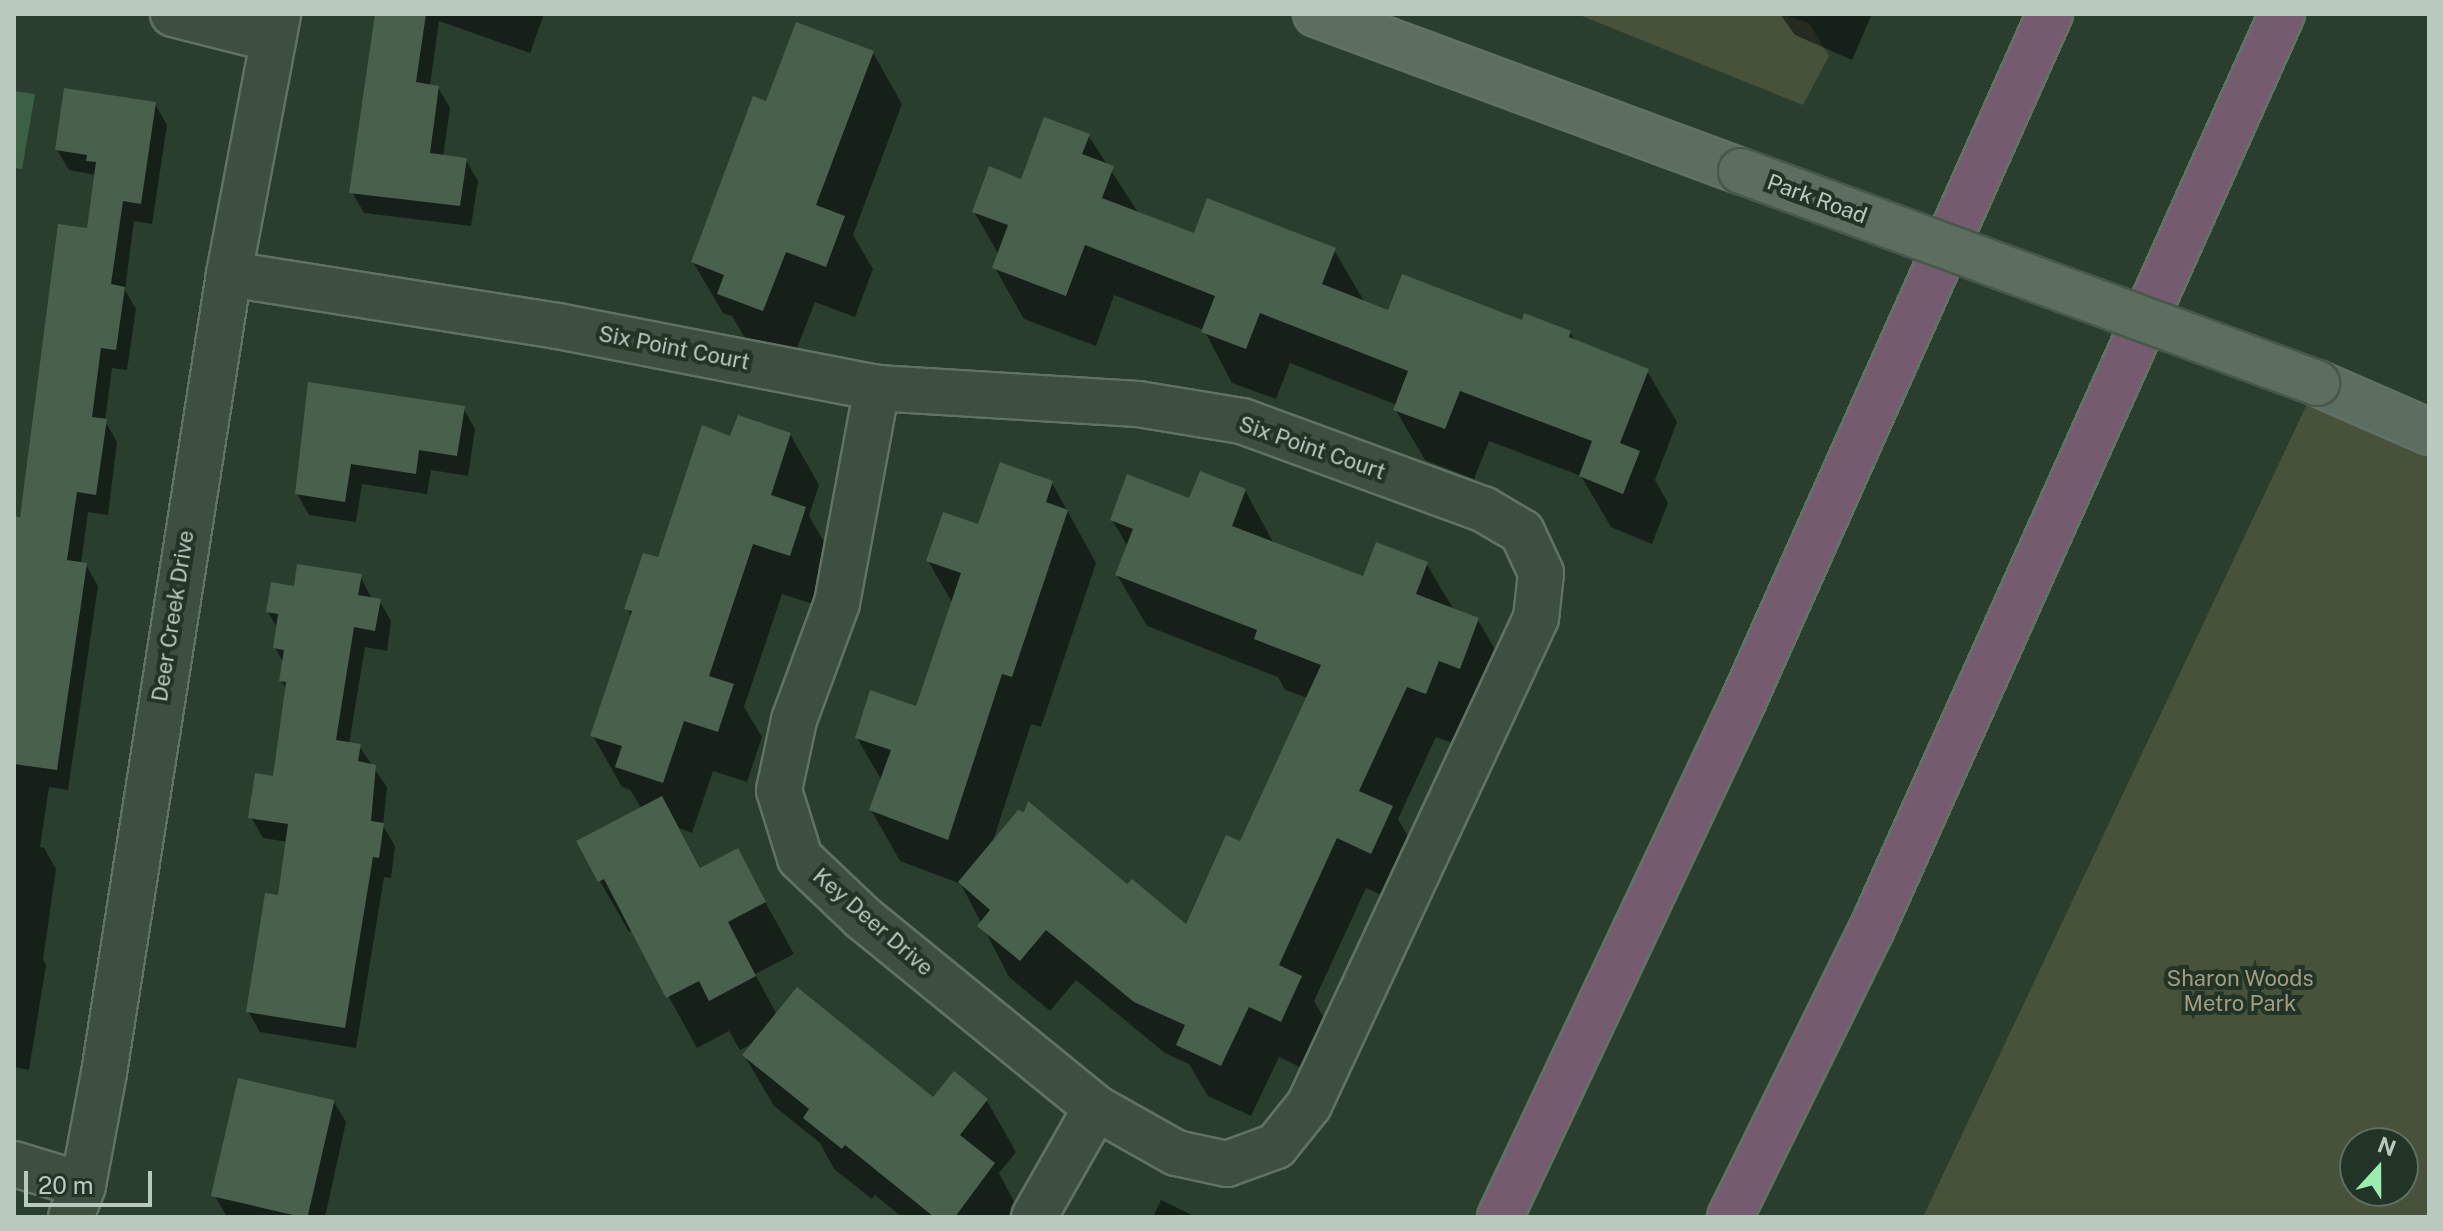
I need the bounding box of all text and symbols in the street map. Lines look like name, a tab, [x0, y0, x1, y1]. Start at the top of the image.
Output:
street label: Park Road	[1763, 169, 1871, 229]
street label: Six Point Court	[596, 320, 752, 376]
street label: Six Point Court	[1235, 411, 1389, 485]
street label: Deer Creek Drive	[146, 529, 200, 703]
street label: Key Deer Drive	[808, 863, 938, 981]
park label: Sharon Woods Metro Park	[2166, 965, 2314, 1016]
north arrow	[2339, 1127, 2419, 1207]
text: N	[2374, 1131, 2400, 1162]
scale bar	[28, 1155, 156, 1205]
text: 20 m	[38, 1171, 94, 1199]

